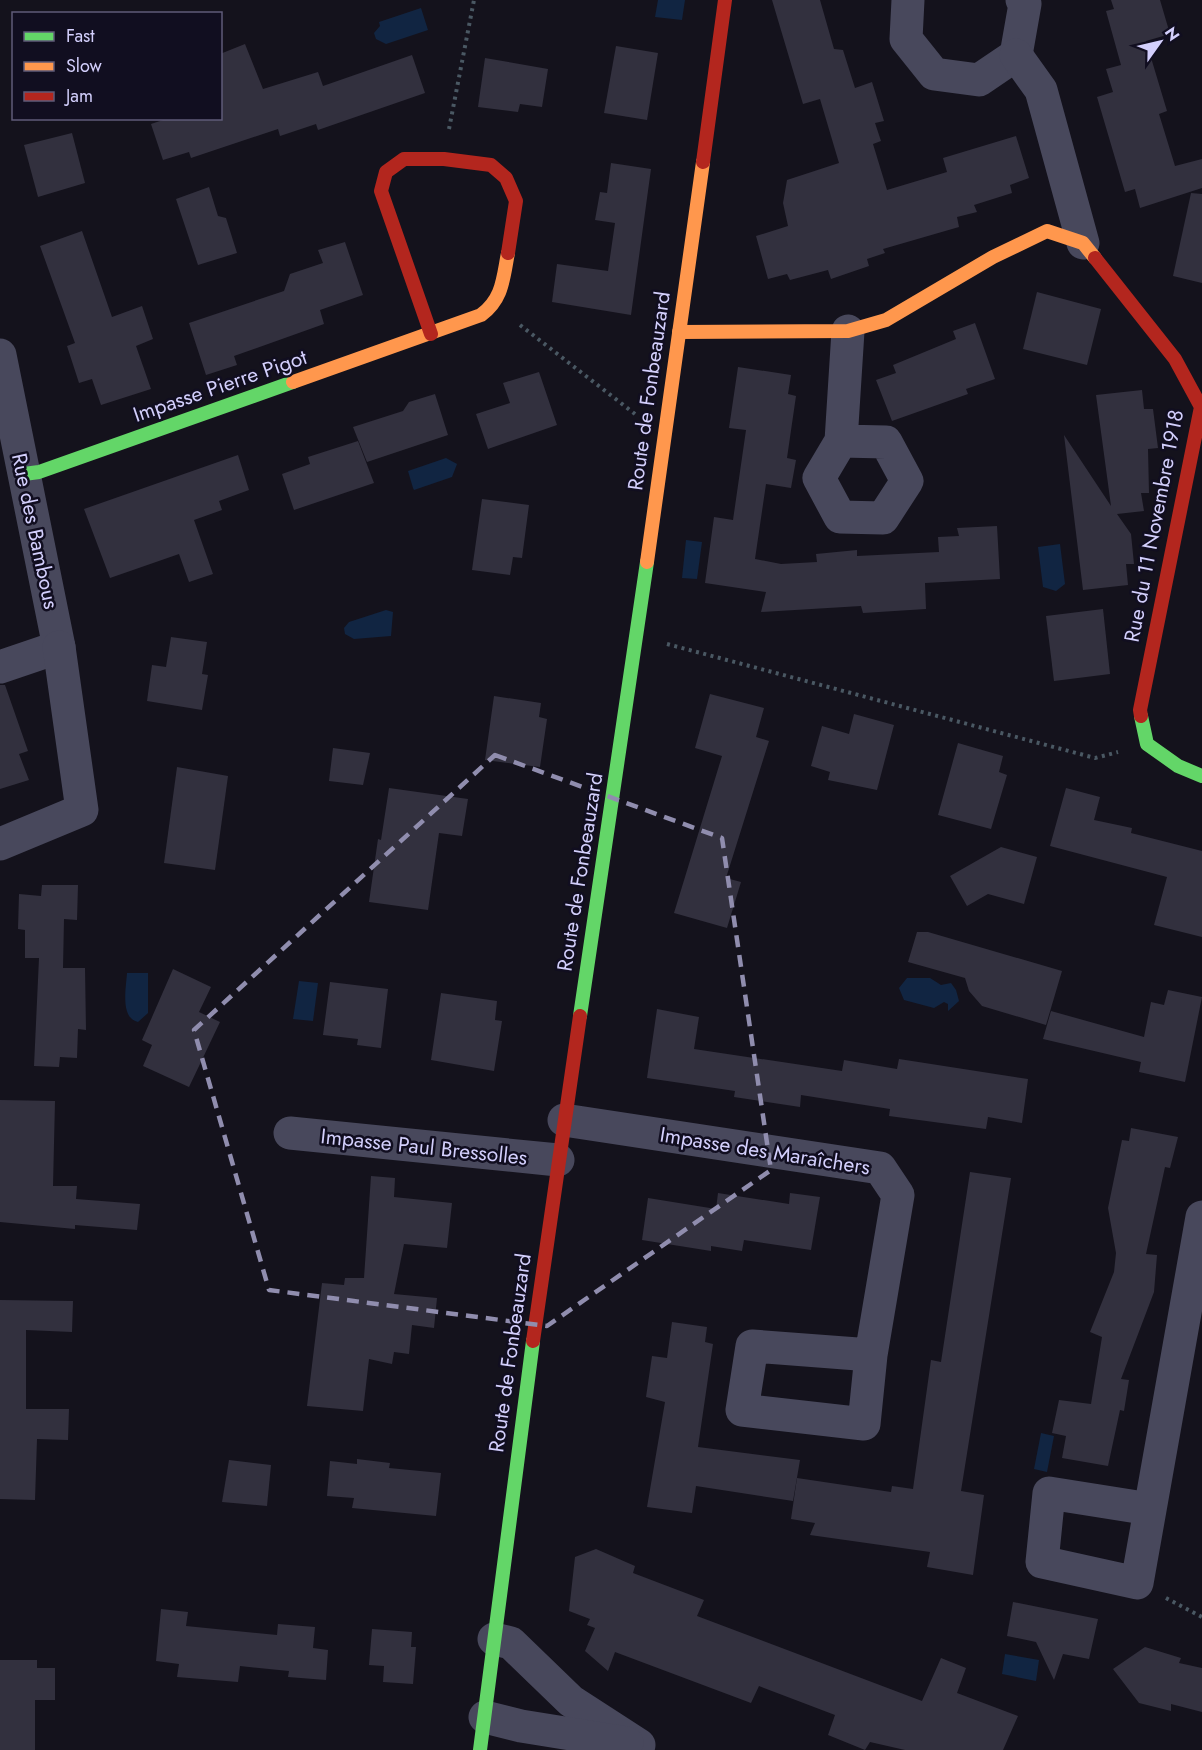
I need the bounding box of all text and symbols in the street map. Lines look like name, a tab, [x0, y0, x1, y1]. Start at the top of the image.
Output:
legend	[12, 12, 222, 120]
north arrow	[1130, 12, 1190, 72]
text: N	[1159, 22, 1185, 46]
text: Fast	[66, 23, 95, 49]
text: Slow	[66, 53, 103, 79]
text: Jam	[64, 83, 93, 109]
street label: Route de Fonbeauzard	[620, 290, 678, 492]
street label: Impasse Pierre Pigot	[129, 342, 311, 430]
street label: Rue du 11 Novembre 1918	[1117, 407, 1191, 645]
street label: Rue des Bambous	[4, 450, 66, 612]
street label: Route de Fonbeauzard	[549, 771, 611, 973]
street label: Impasse des Maraîchers	[658, 1120, 872, 1182]
street label: Impasse Paul Bressolles	[319, 1121, 529, 1173]
street label: Route de Fonbeauzard	[481, 1252, 539, 1454]

